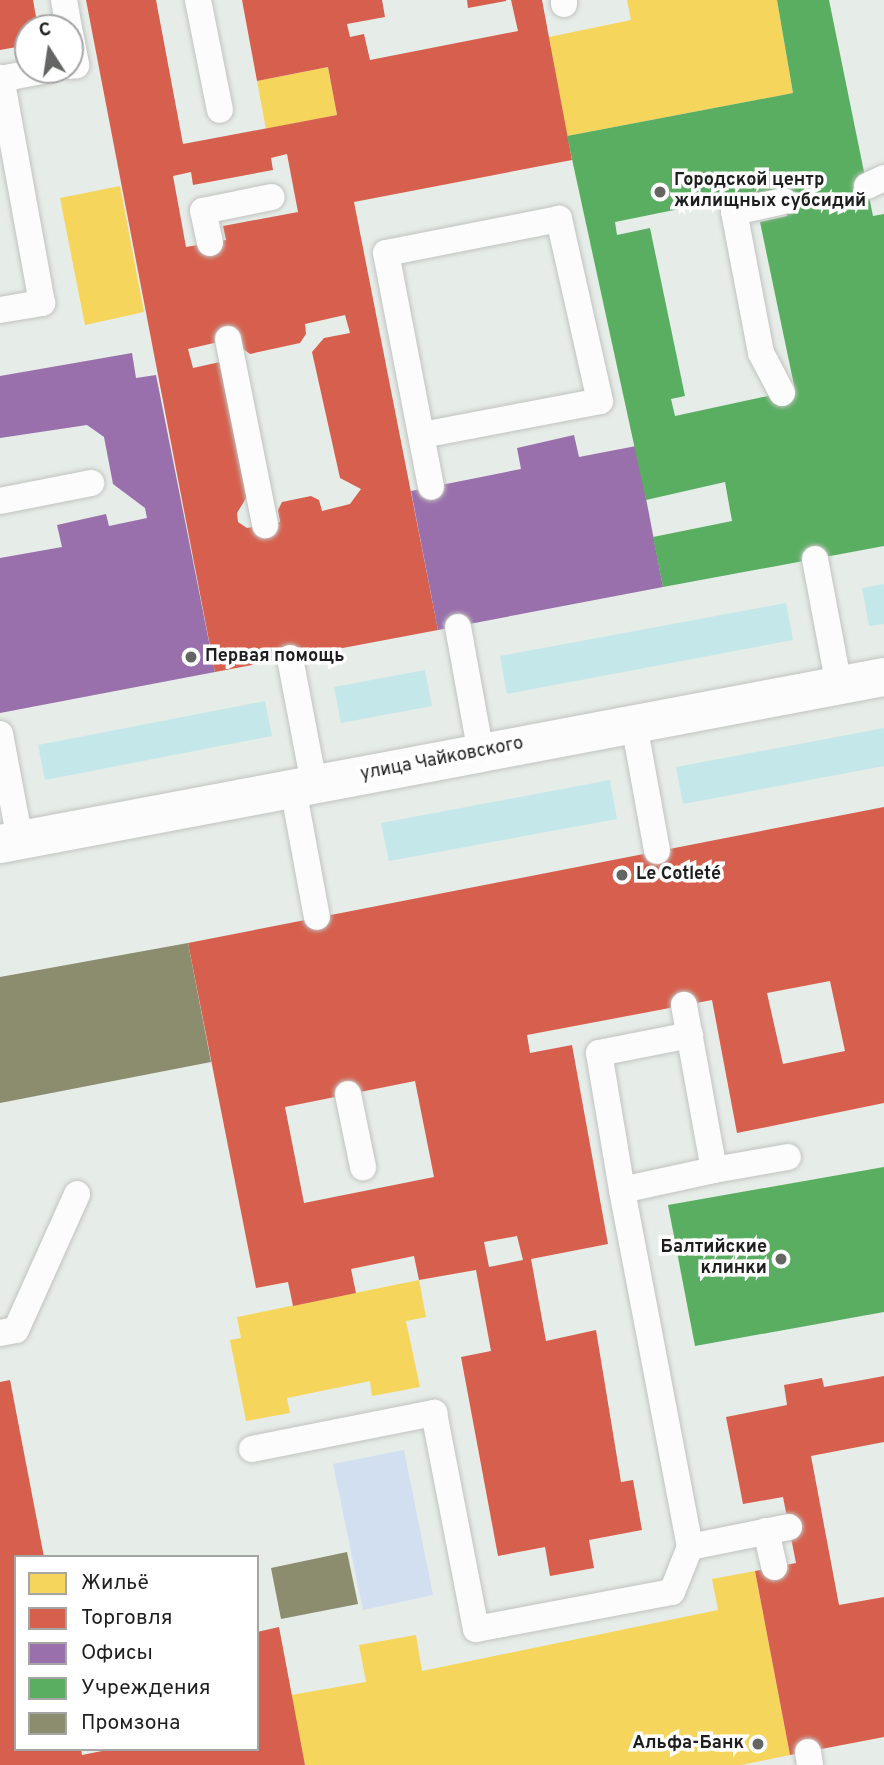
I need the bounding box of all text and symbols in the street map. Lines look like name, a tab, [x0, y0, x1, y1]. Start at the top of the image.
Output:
north arrow	[14, 14, 84, 84]
text: С	[37, 17, 53, 43]
place label: Городской центр жилищных субсидий	[674, 171, 866, 214]
marker: Городской центр жилищных субсидий	[652, 184, 668, 200]
place label: Первая помощь	[205, 646, 344, 668]
marker: Первая помощь	[183, 649, 199, 665]
street label: улица Чайковского	[359, 734, 525, 786]
place label: Le Cotleté	[636, 864, 721, 886]
marker: Le Cotleté	[614, 867, 630, 883]
place label: Балтийские клинки	[661, 1238, 767, 1280]
marker: Балтийские клинки	[773, 1251, 789, 1267]
legend	[14, 1555, 259, 1751]
text: Жильё	[81, 1570, 149, 1597]
text: Торговля	[81, 1605, 172, 1632]
text: Офисы	[81, 1640, 153, 1667]
text: Учреждения	[81, 1675, 210, 1702]
text: Промзона	[81, 1710, 180, 1737]
place label: Альфа-Банк	[632, 1733, 744, 1755]
marker: Альфа-Банк	[750, 1736, 766, 1752]

